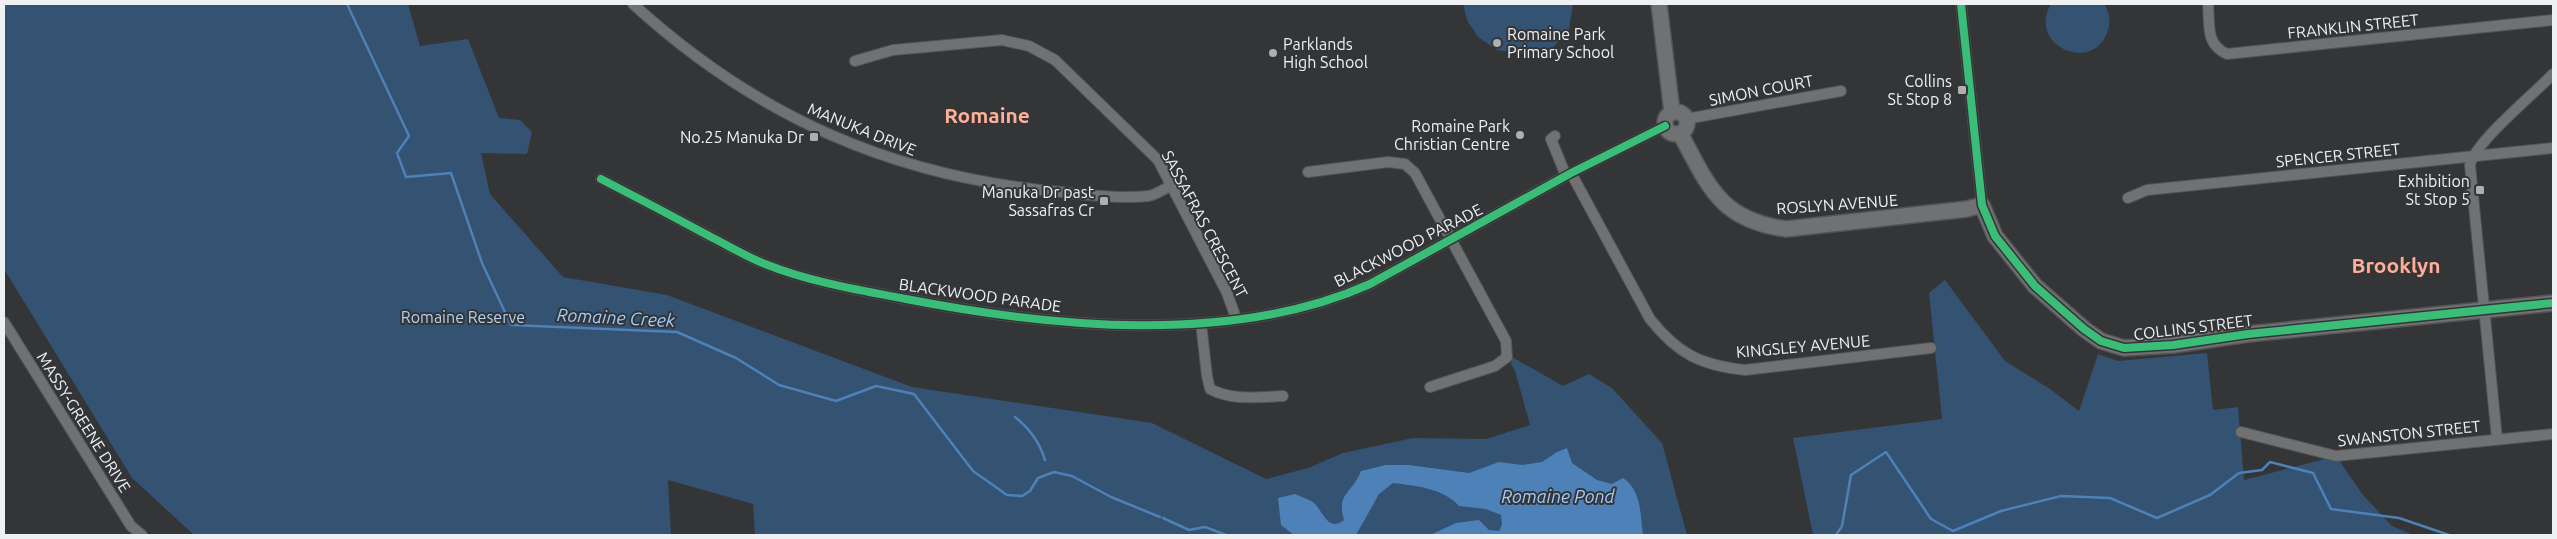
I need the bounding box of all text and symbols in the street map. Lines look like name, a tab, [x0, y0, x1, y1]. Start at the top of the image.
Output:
street label: FRANKLIN STREET	[2287, 10, 2420, 42]
place label: Romaine Park Primary School	[1507, 25, 1614, 61]
place label: Parklands High School	[1283, 35, 1368, 71]
marker: Romaine Park Primary School	[1491, 37, 1503, 49]
marker: Parklands High School	[1267, 47, 1279, 59]
street label: SIMON COURT	[1707, 71, 1815, 109]
place label: Collins St Stop 8	[1888, 72, 1952, 108]
marker: Collins St Stop 8	[1956, 84, 1968, 96]
street label: MANUKA DRIVE	[805, 99, 919, 159]
district label: Romaine	[944, 103, 1030, 127]
place label: Romaine Park Christian Centre	[1394, 117, 1510, 153]
place label: No.25 Manuka Dr	[680, 128, 804, 146]
marker: Romaine Park Christian Centre	[1514, 129, 1526, 141]
marker: No.25 Manuka Dr	[808, 131, 820, 143]
street label: SPENCER STREET	[2275, 140, 2401, 170]
street label: SASSAFRAS CRESCENT	[1159, 147, 1251, 301]
place label: Exhibition St Stop 5	[2398, 172, 2470, 208]
place label: Manuka Dr past Sassafras Cr	[982, 183, 1095, 219]
marker: Exhibition St Stop 5	[2474, 184, 2486, 196]
street label: ROSLYN AVENUE	[1776, 191, 1898, 217]
marker: Manuka Dr past Sassafras Cr	[1098, 195, 1110, 207]
street label: BLACKWOOD PARADE	[1331, 200, 1485, 290]
district label: Brooklyn	[2351, 253, 2441, 277]
street label: BLACKWOOD PARADE	[898, 275, 1062, 315]
water label: Romaine Creek	[556, 304, 676, 330]
park label: Romaine Reserve	[401, 308, 525, 326]
street label: COLLINS STREET	[2132, 311, 2254, 343]
street label: KINGSLEY AVENUE	[1735, 331, 1871, 361]
street label: MASSY-GREENE DRIVE	[34, 349, 134, 495]
street label: SWANSTON STREET	[2337, 417, 2481, 449]
water label: Romaine Pond	[1501, 486, 1616, 506]

